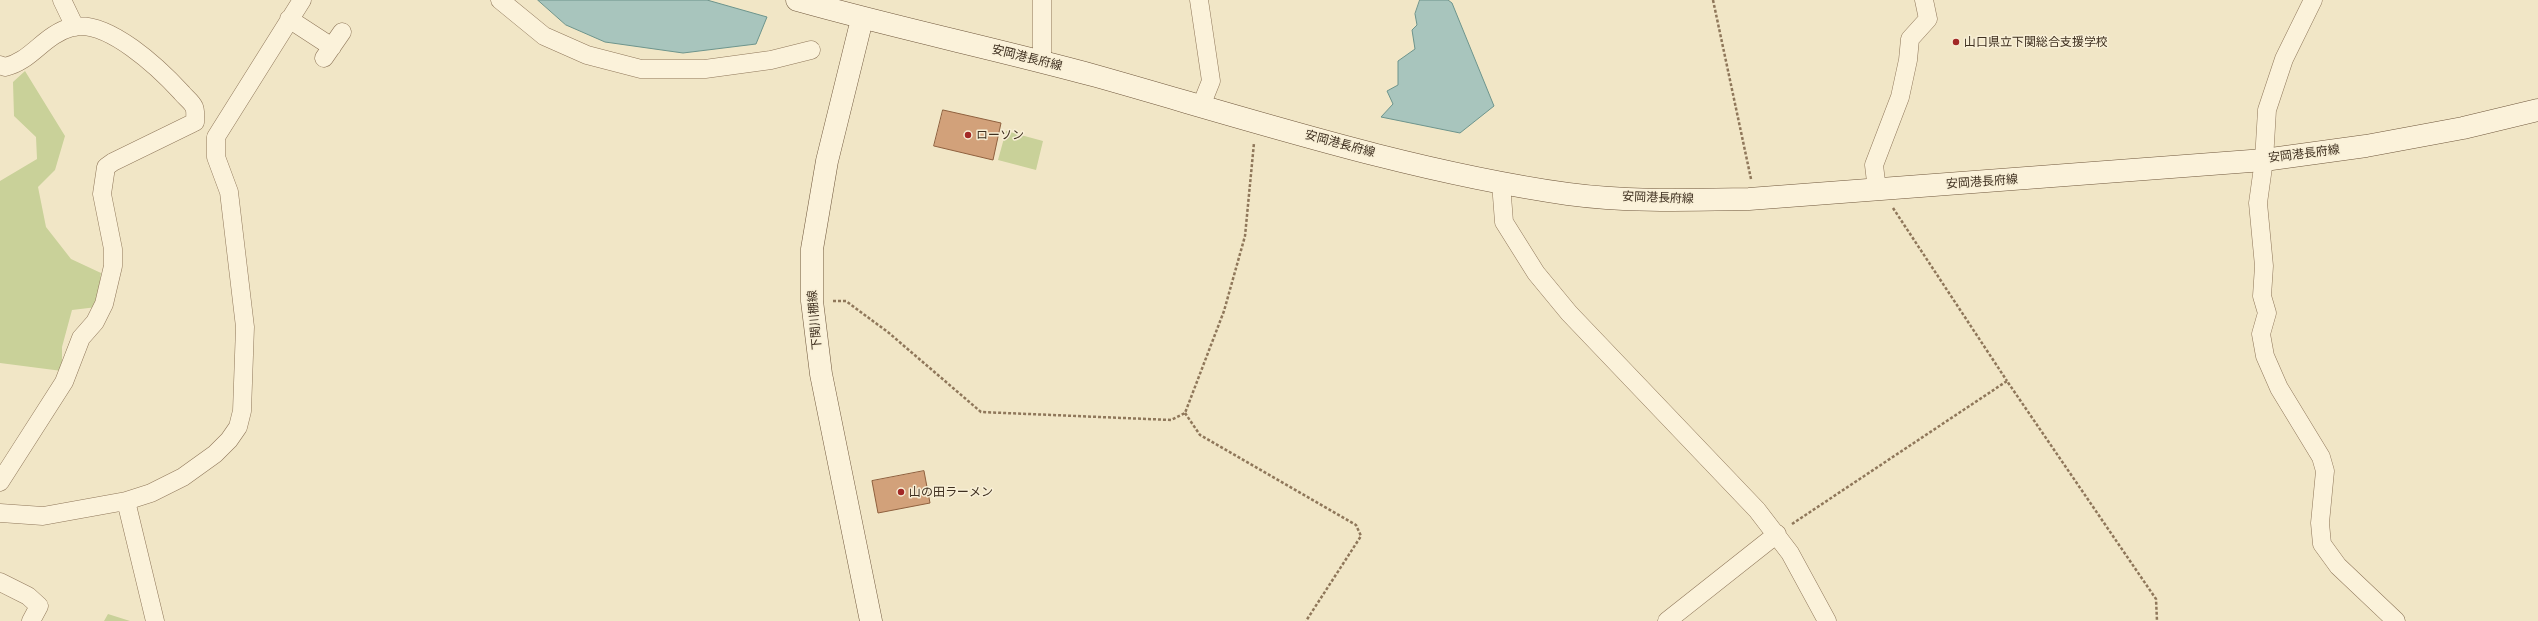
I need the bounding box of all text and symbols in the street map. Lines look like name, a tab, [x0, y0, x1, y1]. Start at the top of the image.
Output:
place label: 山口県立下関総合支援学校	[1964, 35, 2108, 49]
marker: 山口県立下関総合支援学校	[1951, 37, 1961, 47]
street label: 安岡港長府線	[990, 42, 1064, 74]
place label: ローソン	[976, 128, 1024, 142]
street label: 安岡港長府線	[1303, 128, 1377, 160]
marker: ローソン	[963, 130, 973, 140]
street label: 安岡港長府線	[2267, 142, 2341, 166]
street label: 安岡港長府線	[1946, 172, 2018, 192]
street label: 安岡港長府線	[1622, 190, 1694, 206]
street label: 下関川棚線	[805, 289, 825, 351]
place label: 山の田ラーメン	[909, 485, 993, 499]
marker: 山の田ラーメン	[896, 487, 906, 497]

